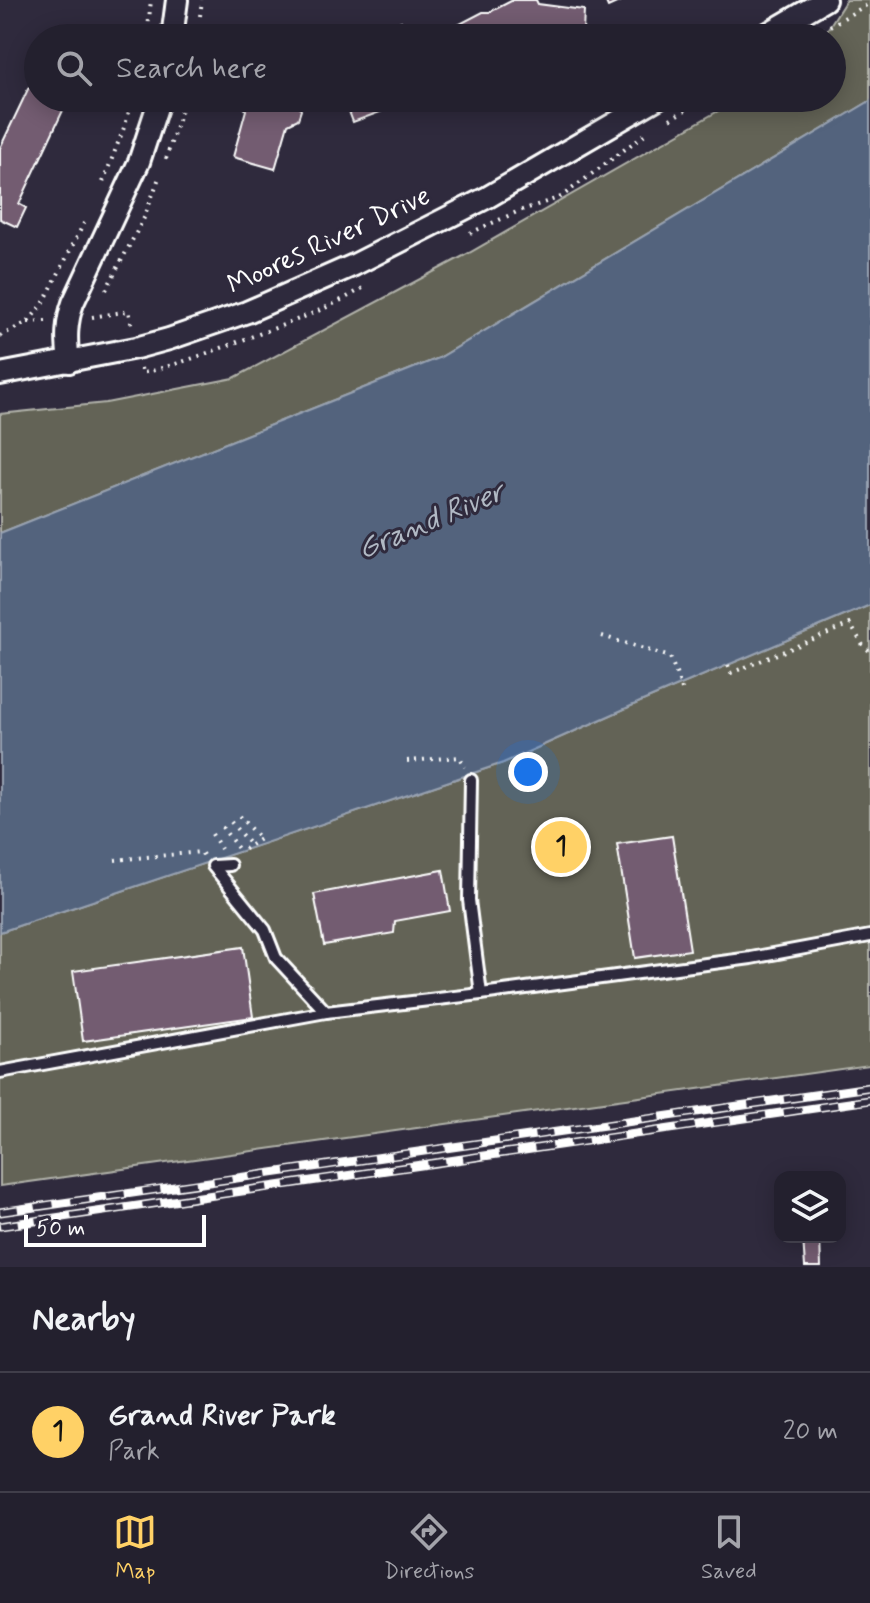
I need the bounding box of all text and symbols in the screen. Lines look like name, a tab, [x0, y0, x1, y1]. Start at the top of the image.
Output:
search box	[24, 24, 846, 112]
icon: search	[52, 46, 96, 90]
text: Search here	[116, 49, 267, 88]
street label: Moores River Drive	[222, 178, 436, 304]
water label: Grand River	[352, 471, 513, 569]
your location	[508, 752, 548, 792]
pin: 1	[535, 817, 587, 877]
map controls	[774, 1171, 846, 1243]
button: layers	[774, 1171, 846, 1243]
scale bar	[24, 1211, 206, 1247]
text: 50 m	[36, 1215, 85, 1243]
text: Nearby	[32, 1297, 136, 1342]
text: Grand River Park	[108, 1396, 336, 1435]
text: 1	[52, 1415, 64, 1449]
text: 20 m	[783, 1415, 838, 1449]
text: Park	[108, 1435, 160, 1469]
tab: Map	[113, 1510, 157, 1586]
tab: Directions	[384, 1510, 474, 1586]
tab: Saved	[701, 1510, 757, 1586]

